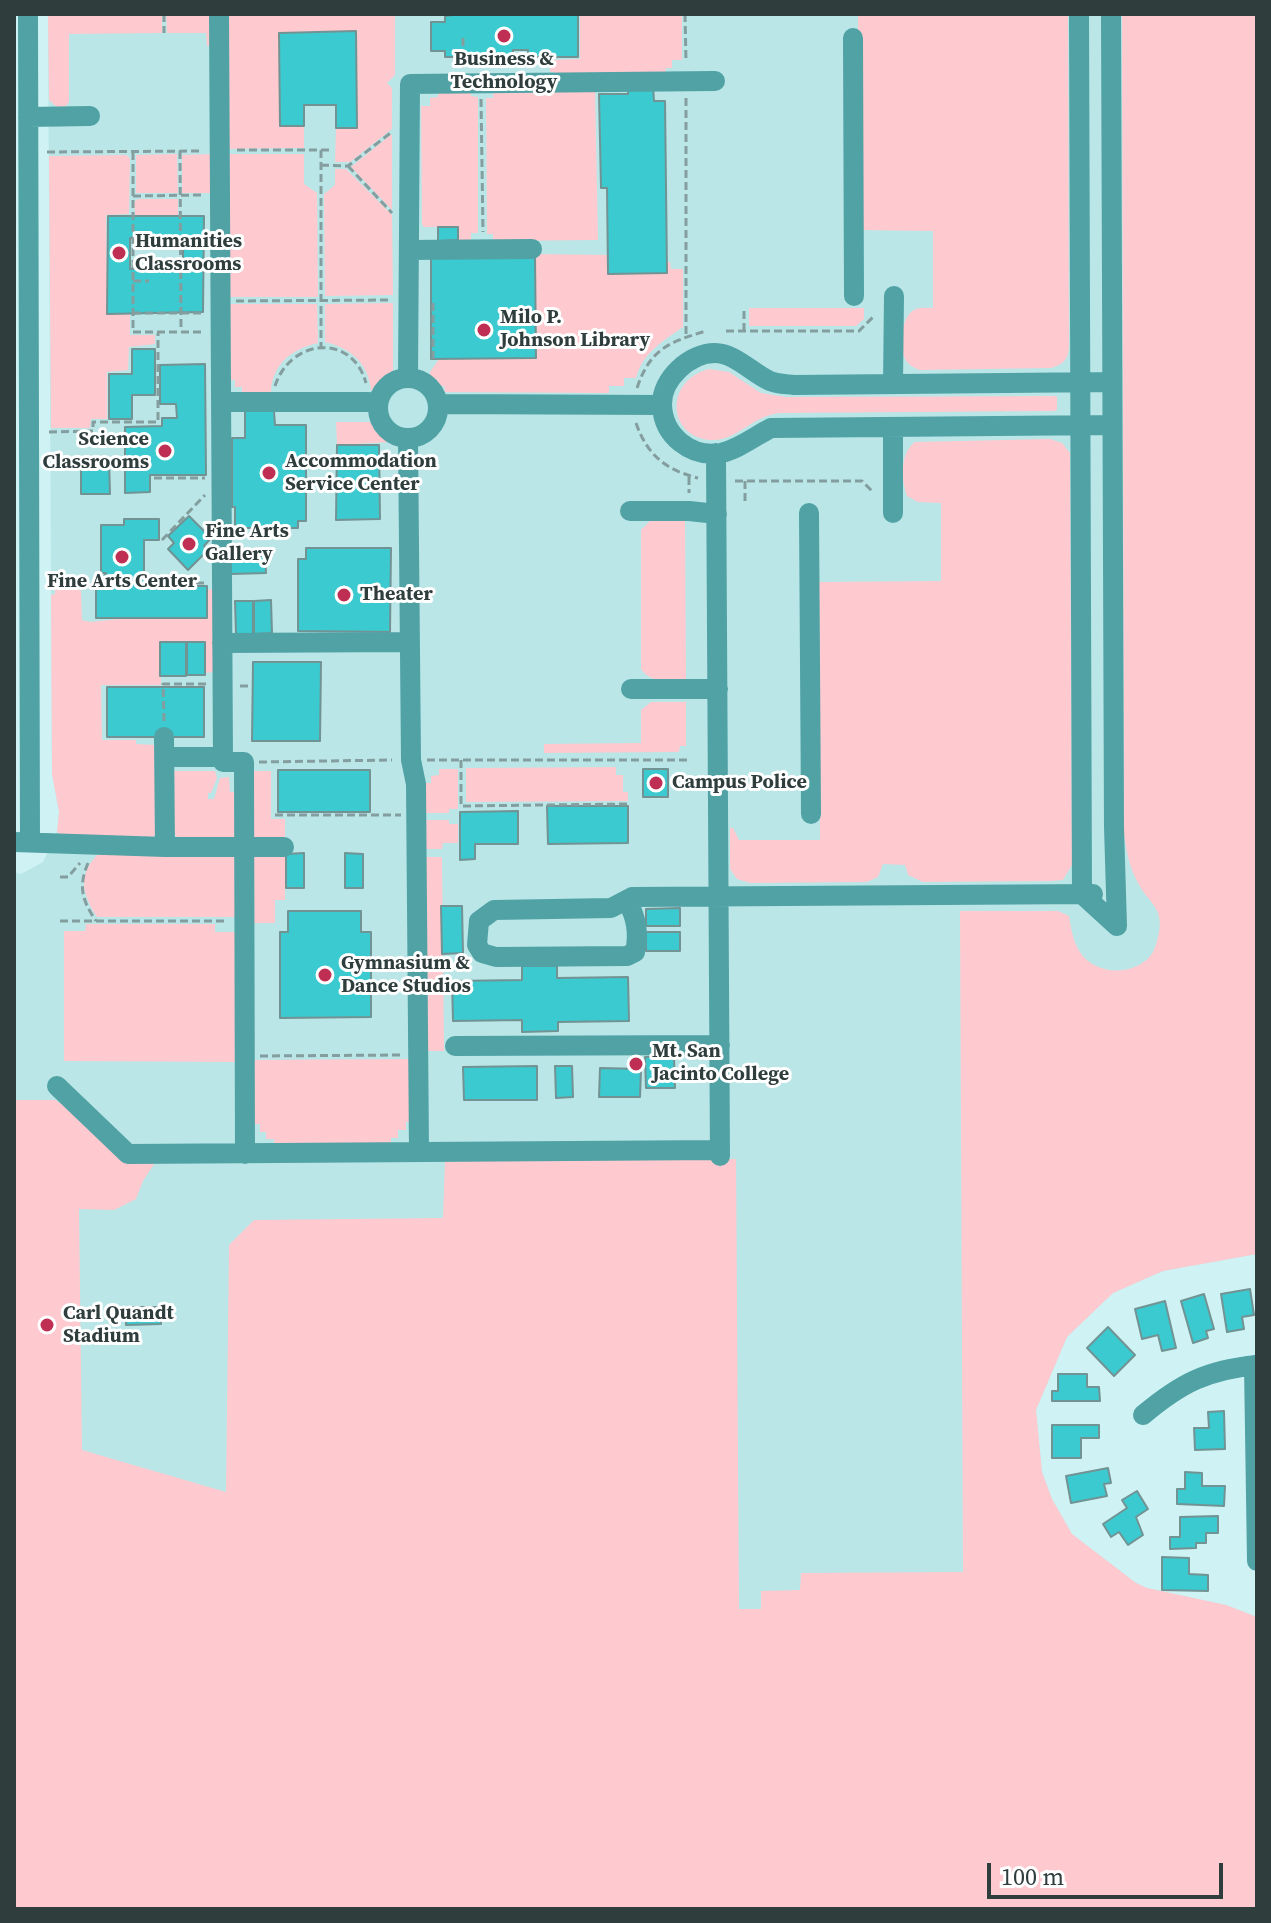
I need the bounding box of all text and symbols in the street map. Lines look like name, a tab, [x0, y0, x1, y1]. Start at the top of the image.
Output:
marker: Business & Technology	[495, 27, 513, 45]
place label: Business & Technology	[451, 48, 557, 95]
place label: Humanities Classrooms	[135, 230, 242, 277]
marker: Humanities Classrooms	[110, 244, 128, 262]
place label: Milo P. Johnson Library	[500, 306, 650, 353]
marker: Milo P. Johnson Library	[475, 321, 493, 339]
place label: Science Classrooms	[43, 428, 149, 475]
marker: Science Classrooms	[156, 442, 174, 460]
place label: Accommodation Service Center	[285, 450, 437, 497]
marker: Accommodation Service Center	[260, 464, 278, 482]
place label: Fine Arts Gallery	[205, 520, 289, 567]
marker: Fine Arts Gallery	[180, 535, 198, 553]
marker: Fine Arts Center	[113, 548, 131, 566]
place label: Fine Arts Center	[47, 570, 197, 594]
place label: Theater	[360, 583, 433, 607]
marker: Theater	[335, 586, 353, 604]
place label: Campus Police	[672, 771, 807, 795]
marker: Campus Police	[647, 774, 665, 792]
place label: Gymnasium & Dance Studios	[341, 952, 471, 999]
marker: Gymnasium & Dance Studios	[316, 966, 334, 984]
place label: Mt. San Jacinto College	[652, 1040, 789, 1087]
marker: Mt. San Jacinto College	[627, 1055, 645, 1073]
place label: Carl Quandt Stadium	[63, 1302, 174, 1349]
marker: Carl Quandt Stadium	[38, 1316, 56, 1334]
scale bar	[991, 1847, 1227, 1897]
text: 100 m	[1001, 1860, 1064, 1893]

